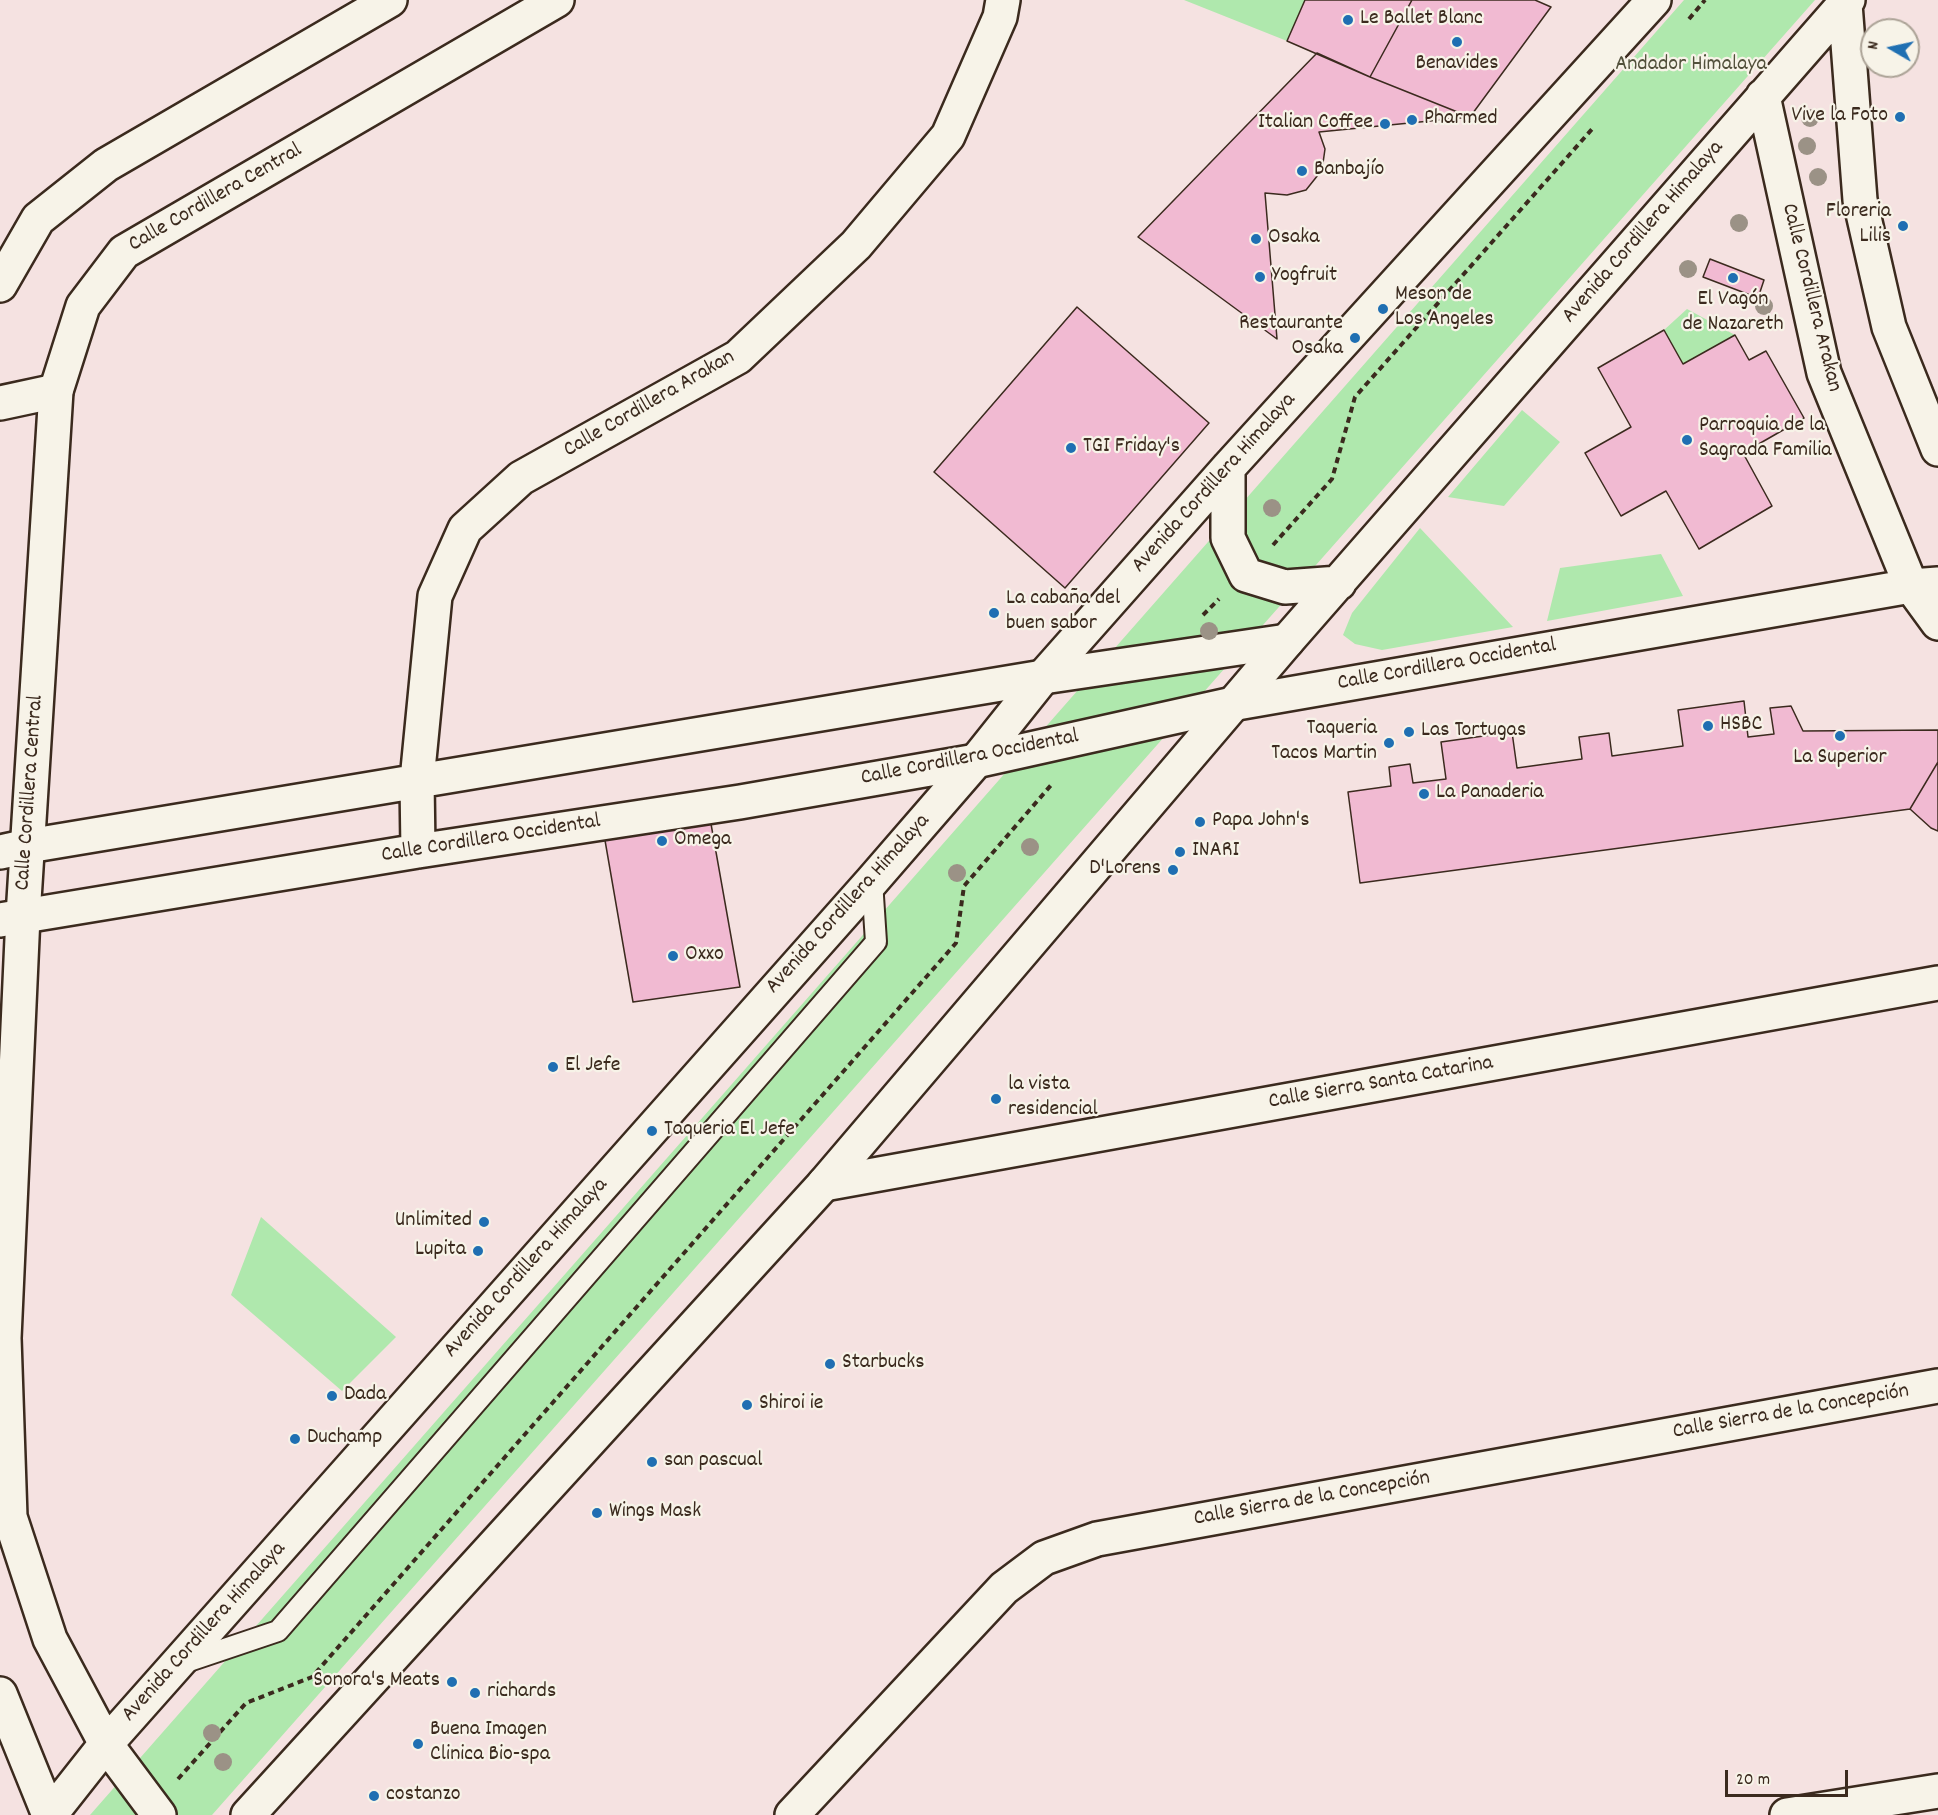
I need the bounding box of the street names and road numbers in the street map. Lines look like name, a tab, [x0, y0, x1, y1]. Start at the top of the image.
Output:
street label: Avenida Cordillera Himalaya	[1558, 136, 1730, 330]
street label: Calle Cordillera Central	[125, 139, 307, 259]
street label: Calle Cordillera Arakan	[1774, 201, 1846, 395]
street label: Calle Cordillera Arakan	[560, 345, 740, 465]
street label: Avenida Cordillera Himalaya	[1127, 389, 1303, 579]
street label: Calle Cordillera Occidental	[1336, 634, 1558, 698]
street label: Calle Cordillera Central	[11, 694, 51, 892]
street label: Calle Cordillera Occidental	[859, 725, 1081, 793]
street label: Calle Cordillera Occidental	[380, 810, 602, 870]
street label: Avenida Cordillera Himalaya	[761, 810, 937, 1000]
street label: Calle Sierra Santa Catarina	[1267, 1051, 1495, 1117]
street label: Avenida Cordillera Himalaya	[439, 1174, 615, 1364]
street label: Calle Sierra de la Concepción	[1671, 1379, 1911, 1447]
street label: Calle Sierra de la Concepción	[1192, 1466, 1432, 1534]
street label: Avenida Cordillera Himalaya	[117, 1538, 293, 1728]

